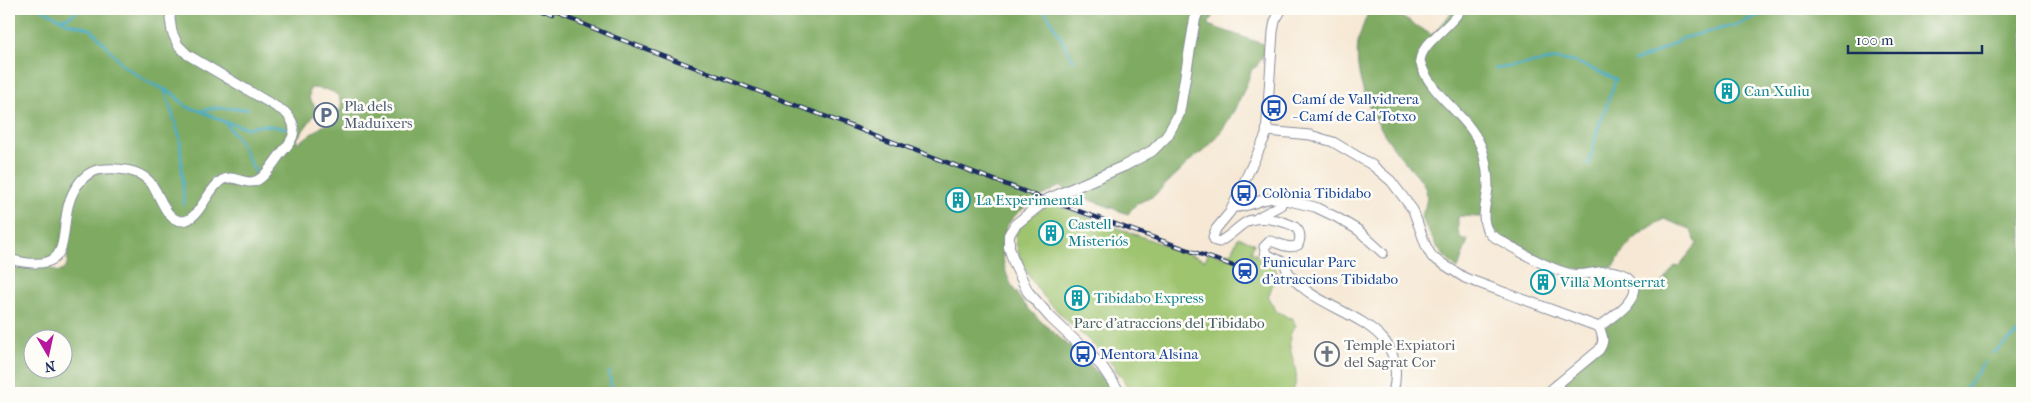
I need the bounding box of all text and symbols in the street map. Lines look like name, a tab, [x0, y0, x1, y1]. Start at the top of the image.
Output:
scale bar	[1848, 22, 1982, 54]
text: 100 m	[1856, 31, 1894, 49]
building icon: Can Xuliu	[1714, 78, 1740, 104]
place label: Can Xuliu	[1744, 82, 1810, 100]
place label: Camí de Vallvidrera - Camí de Cal Totxo	[1292, 90, 1420, 125]
bus stop icon: Camí de Vallvidrera - Camí de Cal Totxo	[1261, 95, 1287, 121]
place label: Pla dels Maduixers	[344, 97, 413, 132]
parking icon: Pla dels Maduixers	[313, 102, 339, 128]
bus stop icon: Colònia Tibidabo	[1231, 180, 1257, 206]
place label: Colònia Tibidabo	[1262, 184, 1372, 202]
building icon: La Experimental	[945, 187, 971, 213]
place label: La Experimental	[976, 191, 1083, 209]
place label: Castell Misteriós	[1068, 215, 1129, 250]
building icon: Castell Misteriós	[1038, 220, 1064, 246]
place label: Funicular Parc d'atraccions Tibidabo	[1262, 253, 1399, 288]
station icon: Funicular Parc d'atraccions Tibidabo	[1232, 258, 1258, 284]
building icon: Villa Montserrat	[1530, 269, 1556, 295]
place label: Villa Montserrat	[1559, 273, 1666, 291]
building icon: Tibidabo Express	[1064, 285, 1090, 311]
place label: Tibidabo Express	[1094, 289, 1204, 307]
park label: Parc d'atraccions del Tibidabo	[1073, 314, 1265, 332]
north arrow	[22, 330, 72, 380]
place label: Temple Expiatori del Sagrat Cor	[1344, 336, 1456, 371]
bus stop icon: Mentora Alsina	[1070, 341, 1096, 367]
church icon: Temple Expiatori del Sagrat Cor	[1314, 341, 1340, 367]
place label: Mentora Alsina	[1100, 345, 1200, 363]
text: N	[43, 357, 57, 376]

